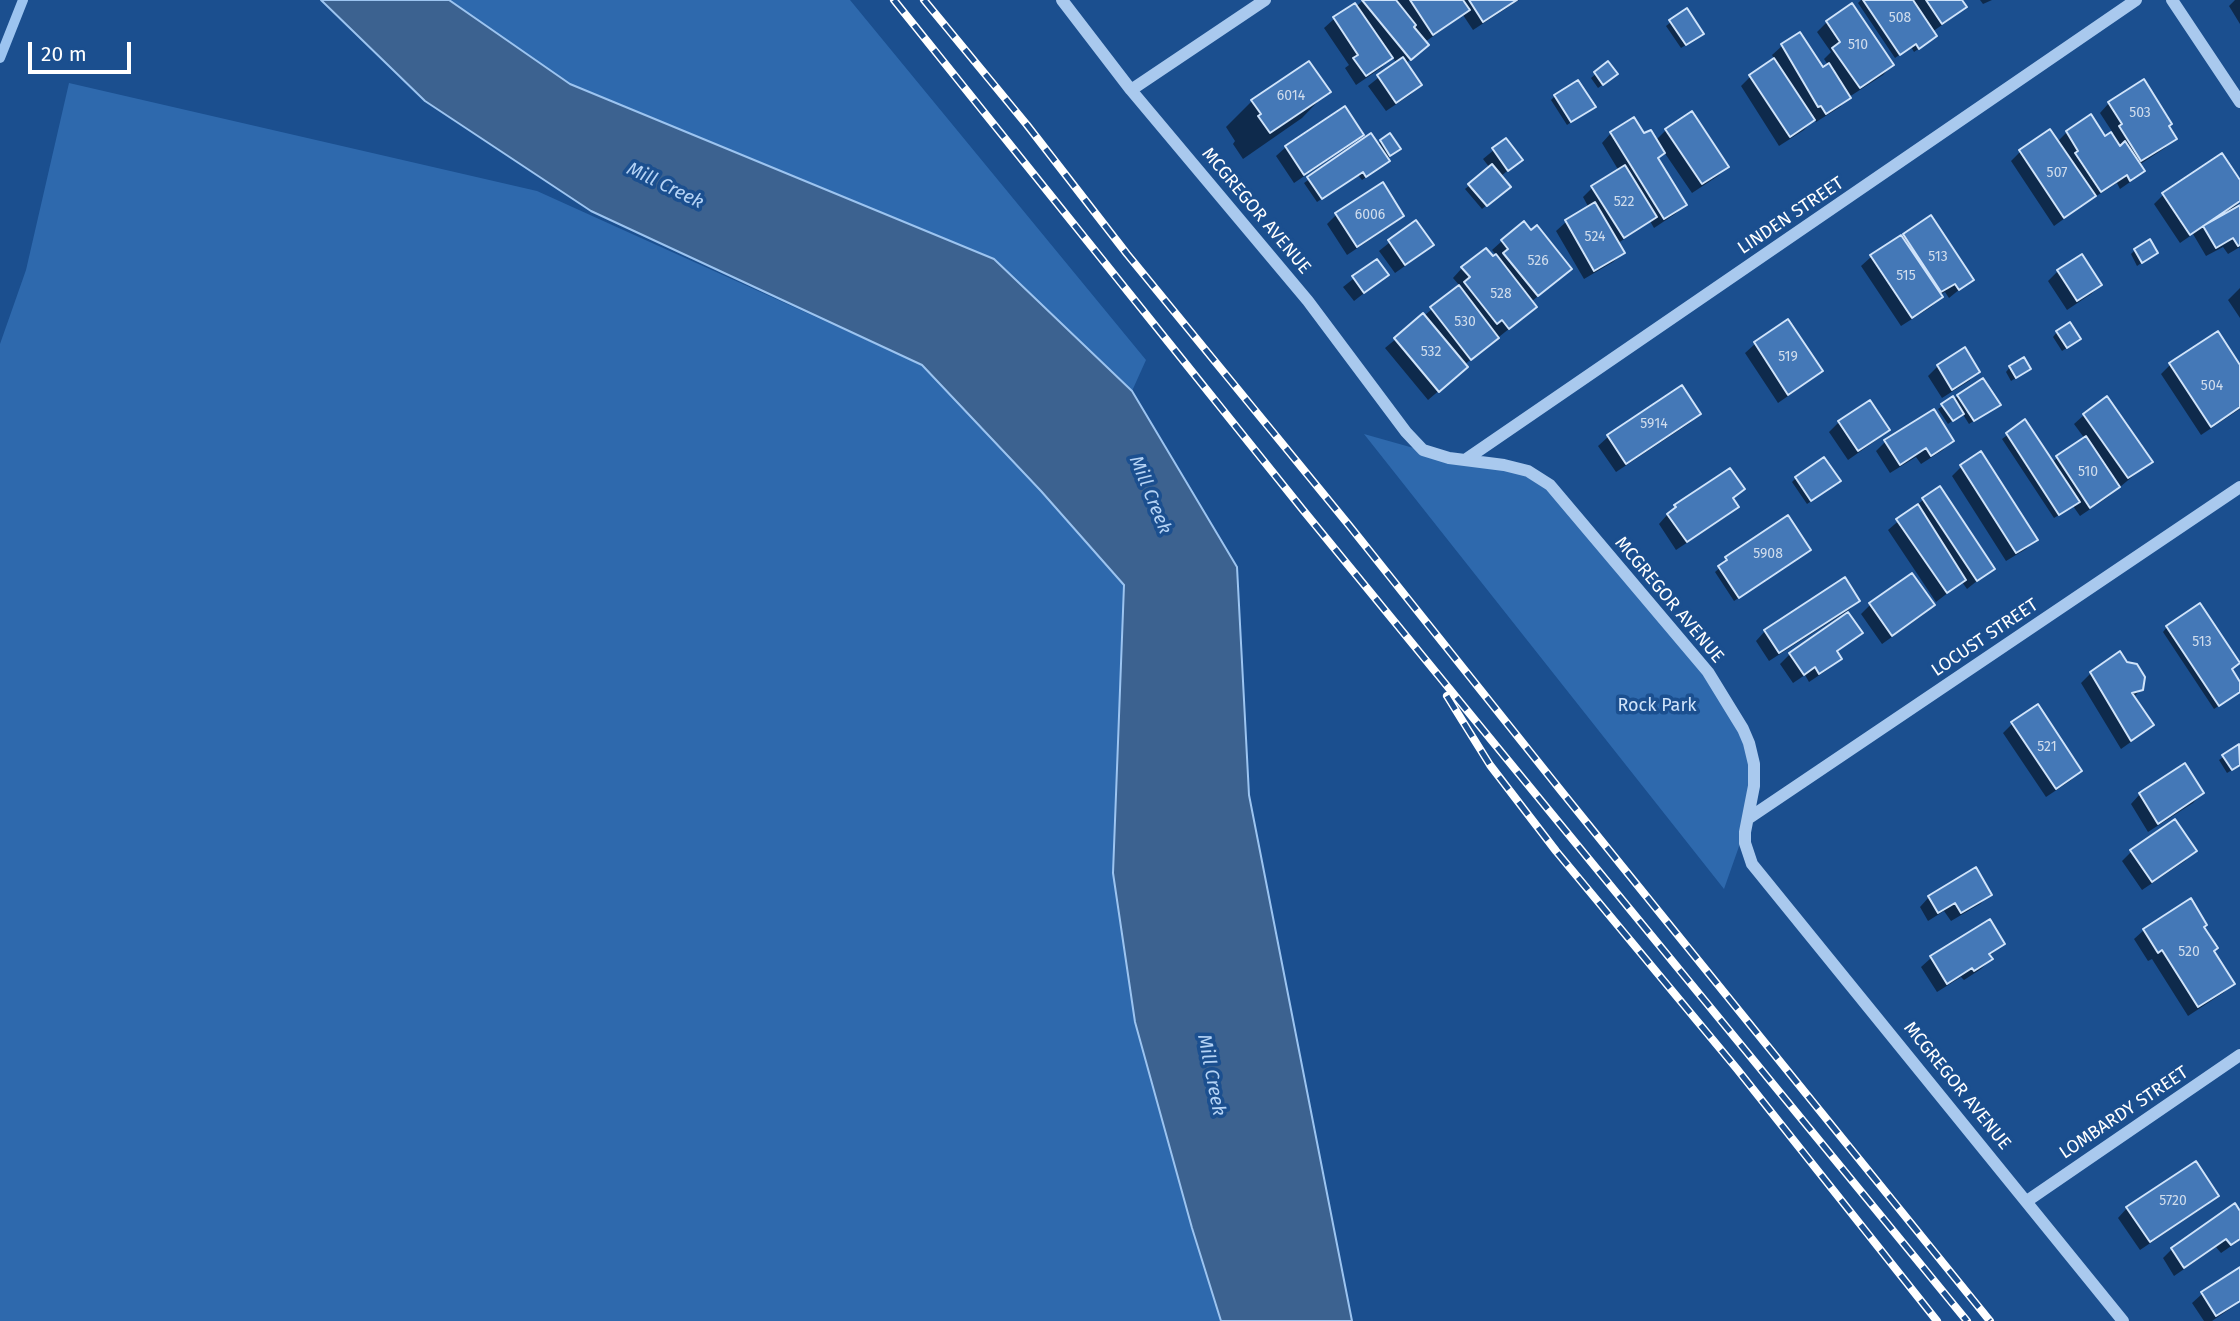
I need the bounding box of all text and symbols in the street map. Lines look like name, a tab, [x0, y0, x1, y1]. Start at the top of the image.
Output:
house number: 508	[1889, 10, 1911, 26]
scale bar	[32, 28, 135, 72]
house number: 510	[1848, 37, 1868, 53]
text: 20 m	[41, 41, 87, 67]
house number: 6014	[1277, 88, 1305, 104]
house number: 503	[2129, 105, 2151, 121]
street label: MCGREGOR AVENUE	[1197, 143, 1315, 279]
water label: Mill Creek	[623, 158, 707, 214]
house number: 507	[2047, 165, 2067, 181]
street label: LINDEN STREET	[1734, 173, 1848, 259]
house number: 522	[1614, 194, 1634, 210]
house number: 6006	[1355, 207, 1385, 223]
house number: 524	[1585, 229, 1605, 245]
house number: 513	[1928, 249, 1948, 265]
house number: 526	[1527, 253, 1549, 269]
house number: 515	[1896, 268, 1916, 284]
house number: 528	[1490, 286, 1512, 302]
house number: 530	[1454, 314, 1476, 330]
house number: 532	[1421, 344, 1441, 360]
house number: 519	[1778, 349, 1798, 365]
house number: 504	[2201, 378, 2223, 394]
house number: 5914	[1640, 416, 1668, 432]
water label: Mill Creek	[1124, 452, 1176, 538]
house number: 510	[2078, 464, 2098, 480]
street label: MCGREGOR AVENUE	[1610, 532, 1728, 668]
house number: 5908	[1753, 546, 1783, 562]
street label: LOCUST STREET	[1928, 594, 2042, 682]
house number: 513	[2192, 634, 2212, 650]
park label: Rock Park	[1617, 695, 1697, 717]
house number: 521	[2037, 739, 2057, 755]
house number: 520	[2178, 944, 2200, 960]
street label: MCGREGOR AVENUE	[1899, 1018, 2015, 1154]
water label: Mill Creek	[1192, 1032, 1230, 1118]
street label: LOMBARDY STREET	[2056, 1062, 2192, 1164]
house number: 5720	[2159, 1193, 2187, 1209]

